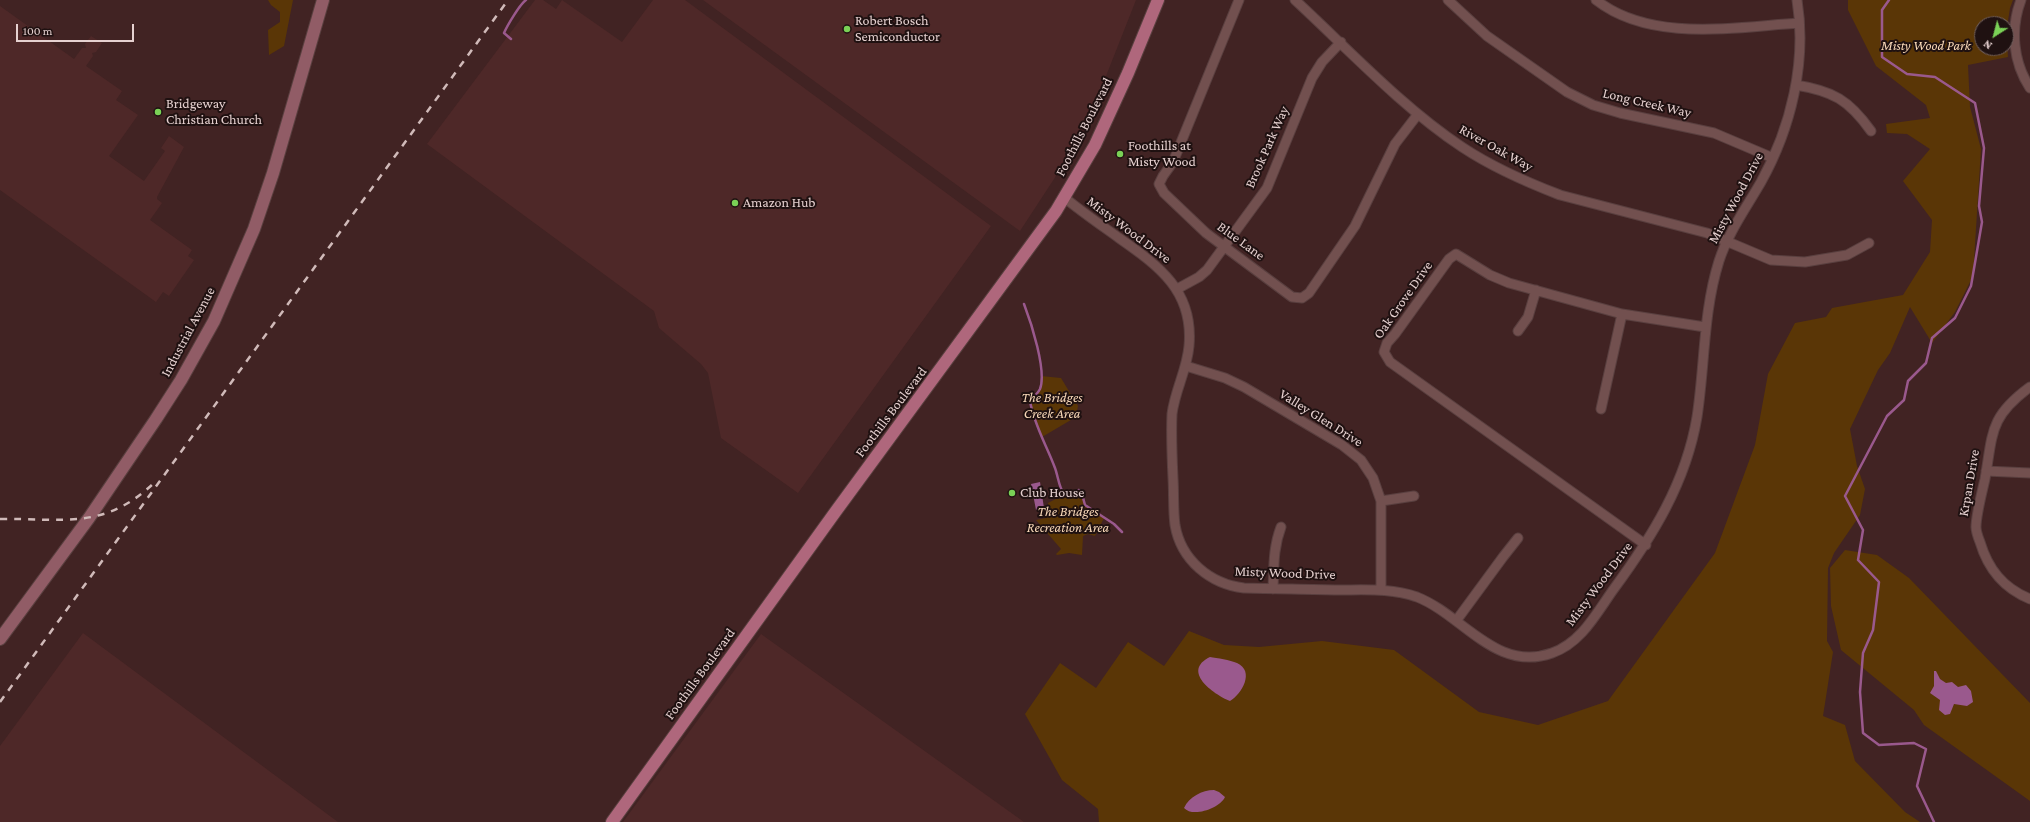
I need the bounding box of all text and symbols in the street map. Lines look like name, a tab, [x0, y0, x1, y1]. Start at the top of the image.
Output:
place label: Robert Bosch Semiconductor	[855, 13, 940, 46]
scale bar	[18, 16, 136, 42]
north arrow	[1974, 16, 2014, 56]
text: 100 m	[23, 24, 52, 38]
marker: Robert Bosch Semiconductor	[842, 24, 852, 34]
park label: Misty Wood Park	[1881, 38, 1971, 54]
text: N	[1981, 38, 1994, 52]
street label: Foothills Boulevard	[1052, 75, 1116, 179]
street label: Long Creek Way	[1601, 85, 1693, 121]
place label: Bridgeway Christian Church	[166, 96, 262, 128]
street label: Brook Park Way	[1241, 103, 1293, 191]
marker: Bridgeway Christian Church	[153, 107, 163, 117]
street label: River Oak Way	[1456, 121, 1536, 175]
place label: Foothills at Misty Wood	[1128, 138, 1196, 170]
marker: Foothills at Misty Wood	[1115, 149, 1125, 159]
street label: Misty Wood Drive	[1705, 149, 1767, 247]
street label: Misty Wood Drive	[1084, 193, 1174, 267]
place label: Amazon Hub	[743, 195, 816, 211]
marker: Amazon Hub	[730, 198, 740, 208]
street label: Blue Lane	[1214, 218, 1268, 264]
street label: Oak Grove Drive	[1370, 258, 1436, 342]
street label: Industrial Avenue	[157, 284, 219, 380]
street label: Foothills Boulevard	[852, 364, 930, 460]
street label: Valley Glen Drive	[1276, 386, 1366, 450]
park label: The Bridges Creek Area	[1021, 390, 1083, 422]
street label: Krpan Drive	[1955, 448, 1983, 518]
place label: Club House	[1020, 485, 1084, 501]
marker: Club House	[1007, 488, 1017, 498]
park label: The Bridges Recreation Area	[1027, 504, 1109, 536]
street label: Misty Wood Drive	[1562, 539, 1636, 629]
street label: Misty Wood Drive	[1234, 563, 1336, 583]
street label: Foothills Boulevard	[661, 625, 739, 723]

